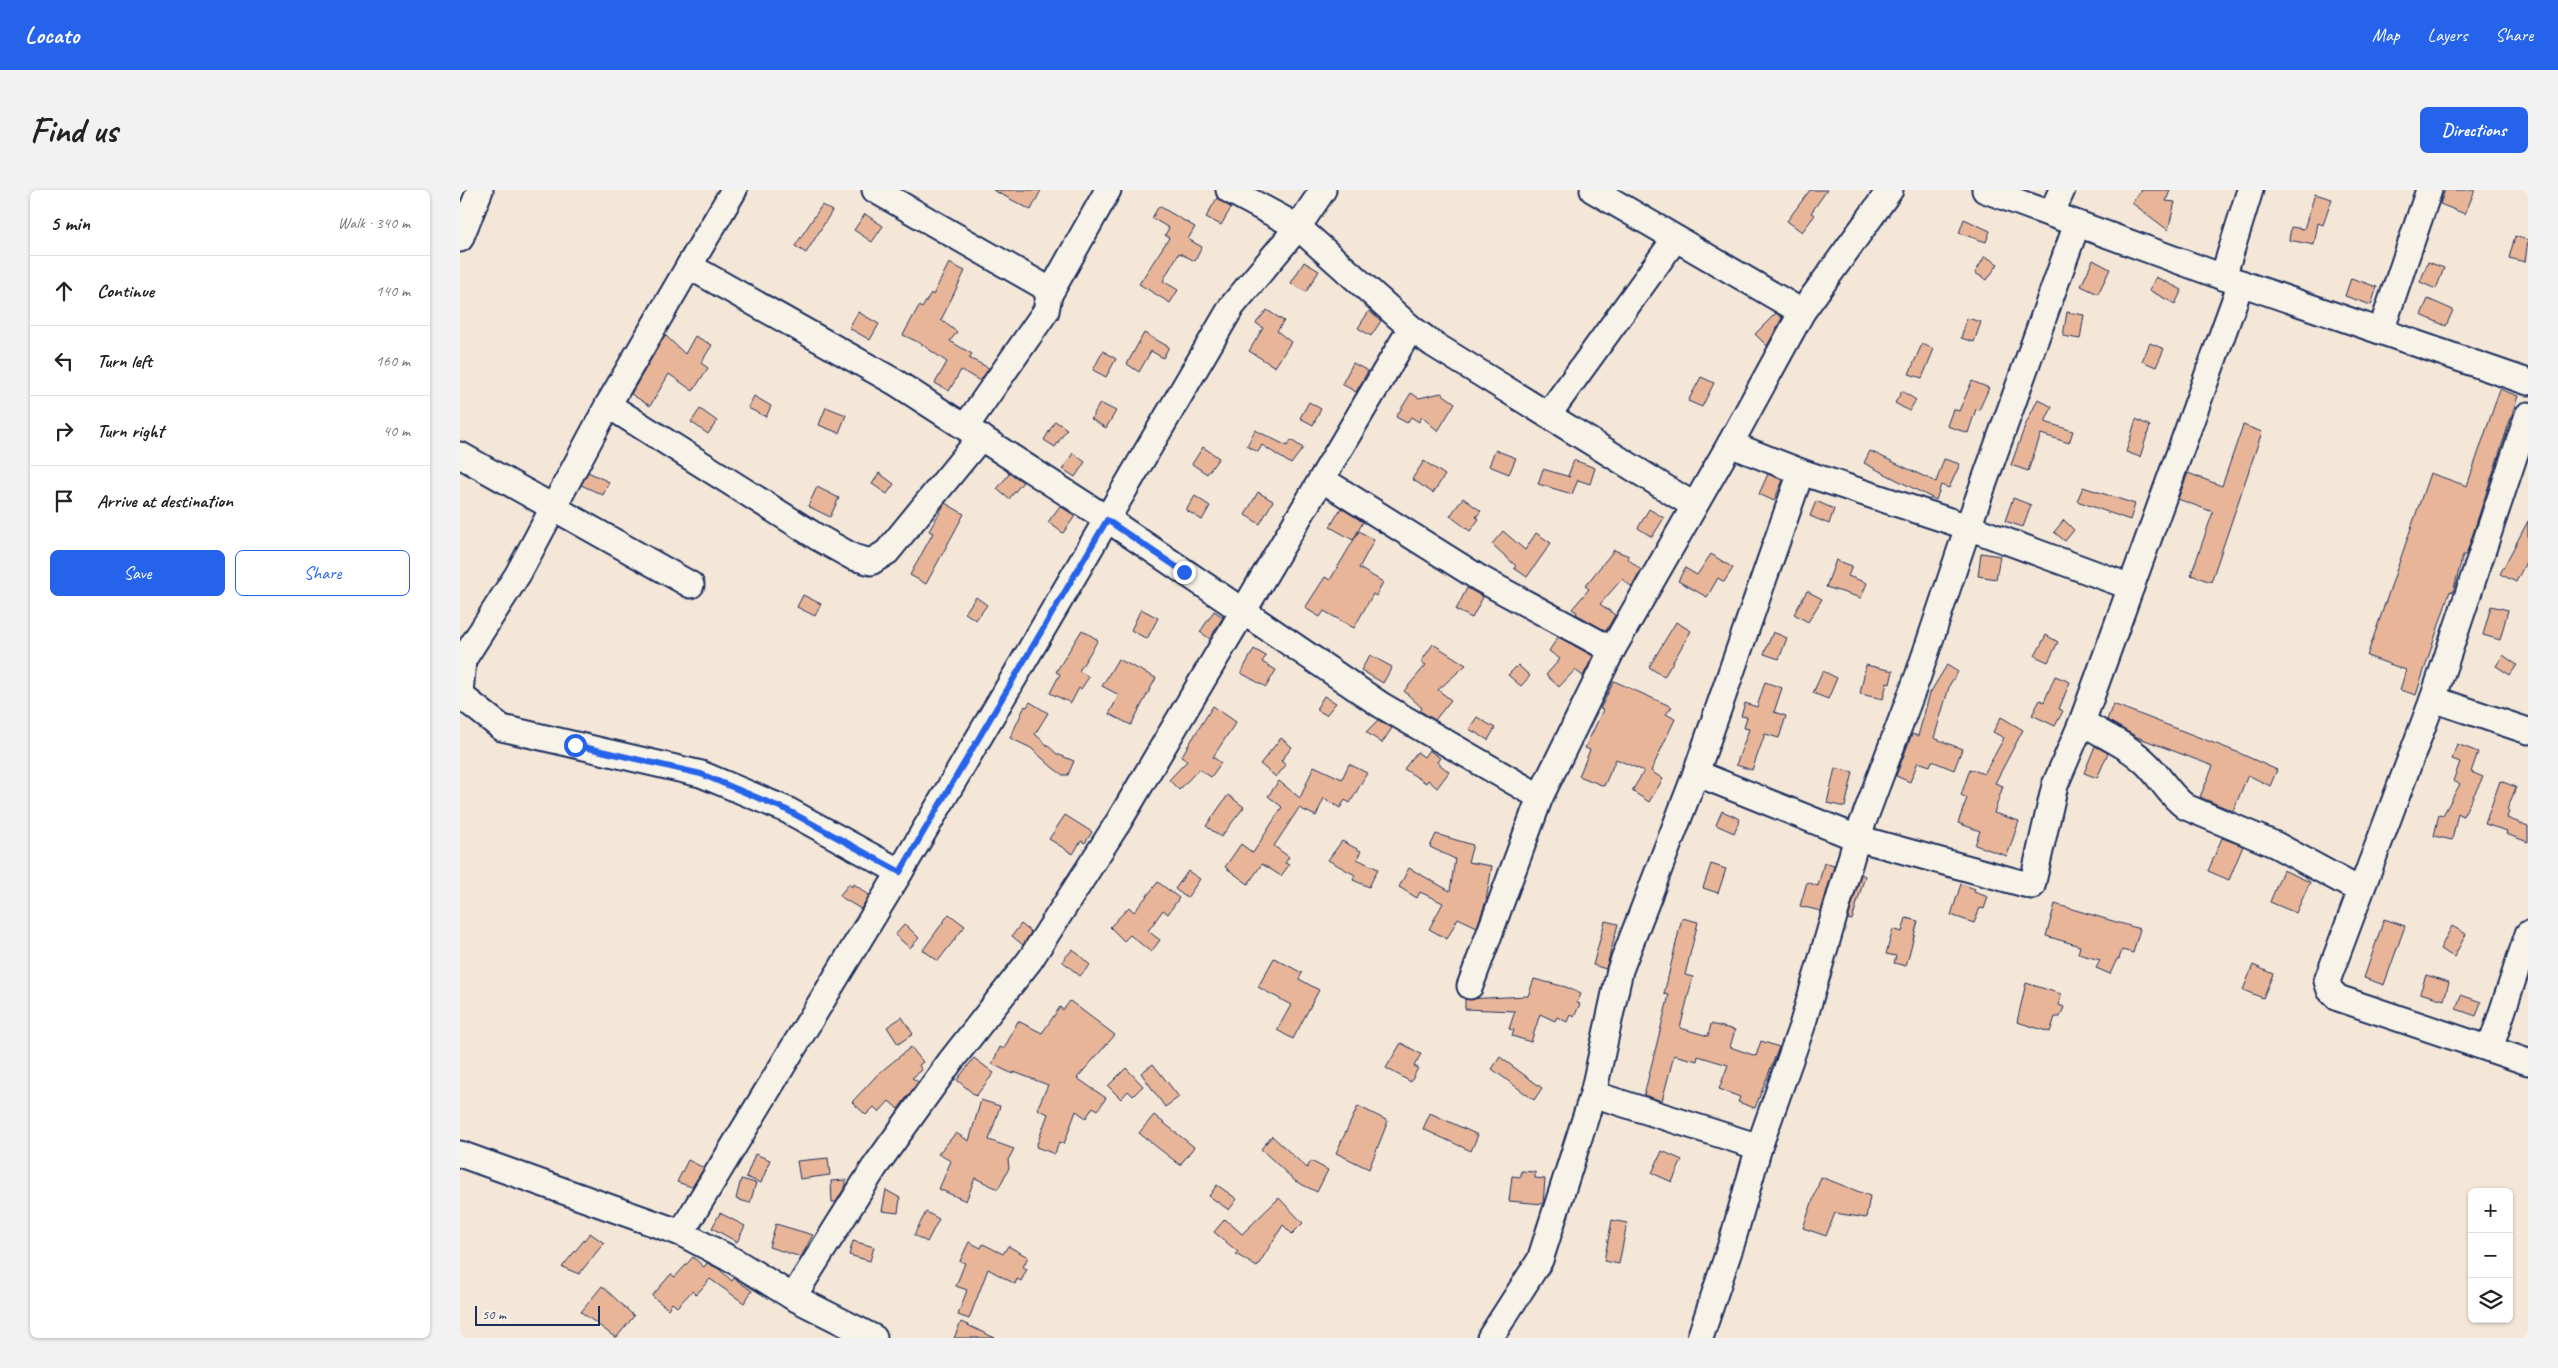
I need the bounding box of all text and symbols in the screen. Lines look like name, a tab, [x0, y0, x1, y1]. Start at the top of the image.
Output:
text: Locato	[25, 20, 79, 50]
text: Map	[2372, 24, 2400, 46]
text: Layers	[2428, 24, 2467, 46]
text: Share	[2495, 24, 2533, 46]
button: Directions	[2420, 107, 2528, 153]
text: Find us	[30, 108, 117, 153]
text: 5 min	[50, 210, 90, 236]
text: Walk · 340 m	[338, 213, 410, 233]
icon: ahead	[50, 277, 78, 305]
text: Continue	[97, 279, 154, 303]
text: 140 m	[376, 281, 410, 301]
icon: left	[50, 347, 78, 375]
text: Turn left	[97, 349, 152, 373]
text: 160 m	[376, 351, 410, 371]
icon: right	[50, 417, 78, 445]
text: Turn right	[97, 419, 164, 443]
text: 40 m	[383, 421, 410, 441]
icon: arrive	[50, 487, 78, 515]
text: Arrive at destination	[97, 489, 233, 513]
button: Save	[50, 550, 225, 596]
button: Share	[235, 550, 410, 596]
route end	[1173, 561, 1196, 584]
route start	[564, 734, 587, 757]
map controls	[2468, 1188, 2513, 1323]
button: +	[2468, 1188, 2513, 1233]
button: −	[2468, 1233, 2513, 1278]
button: layers	[2468, 1278, 2513, 1323]
scale bar	[475, 1303, 600, 1326]
text: 50 m	[482, 1306, 506, 1323]

